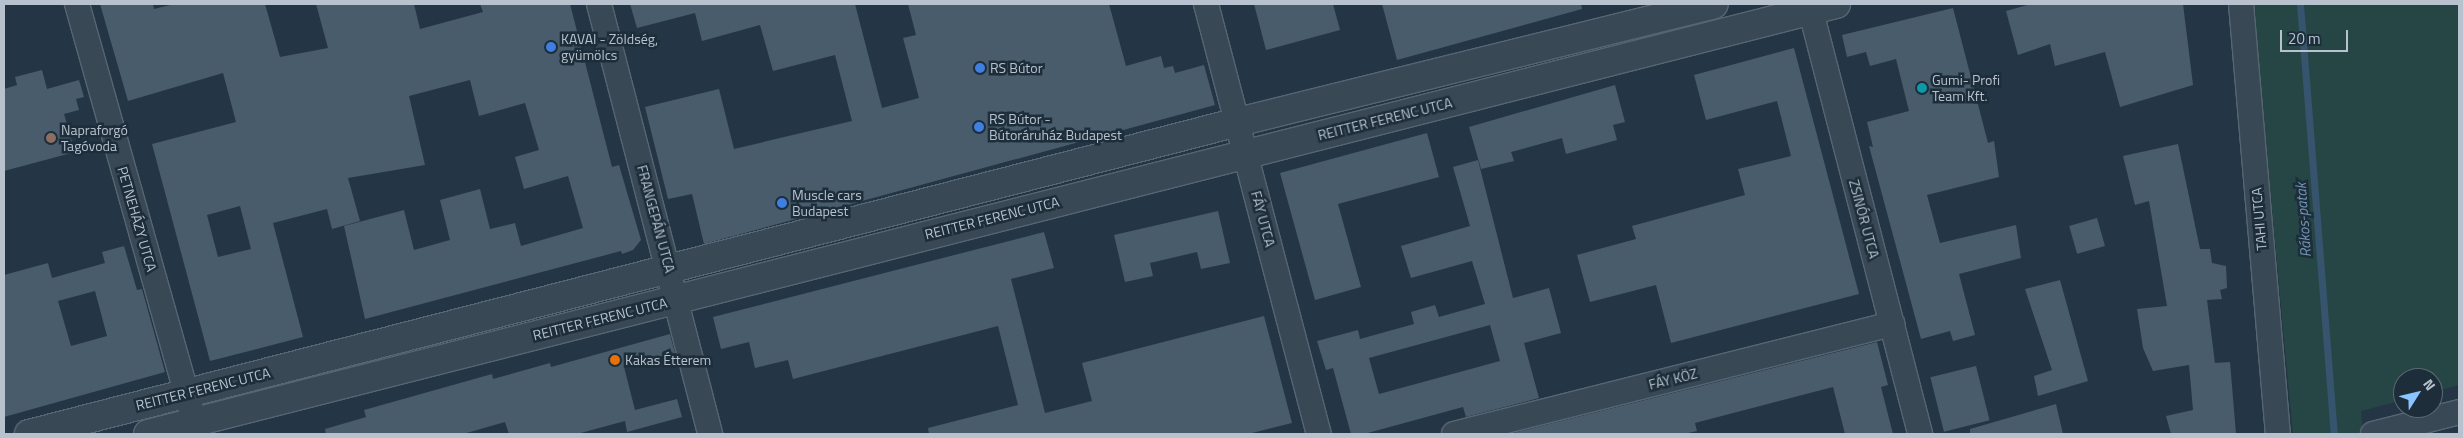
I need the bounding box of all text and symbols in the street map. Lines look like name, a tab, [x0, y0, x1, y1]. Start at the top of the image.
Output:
scale bar	[2283, 20, 2350, 52]
text: 20 m	[2288, 27, 2321, 50]
place label: KAVAI - Zöldség, gyümölcs	[561, 31, 658, 64]
marker: KAVAI - Zöldség, gyümölcs	[545, 41, 557, 53]
place label: RS Bútor	[990, 60, 1042, 76]
marker: RS Bútor	[974, 62, 986, 74]
place label: Gumi- Profi Team Kft.	[1932, 72, 2000, 104]
marker: Gumi- Profi Team Kft.	[1916, 82, 1928, 94]
street label: REITTER FERENC UTCA	[1316, 94, 1454, 144]
place label: RS Bútor - Bútoráruház Budapest	[989, 111, 1122, 144]
marker: RS Bútor - Bútoráruház Budapest	[973, 121, 985, 133]
place label: Napraforgó Tagóvoda	[61, 122, 128, 154]
marker: Napraforgó Tagóvoda	[45, 132, 57, 144]
street label: FRANGEPÁN UTCA	[634, 163, 678, 275]
street label: PETNEHÁZY UTCA	[114, 164, 160, 274]
street label: ZSINÓR UTCA	[1845, 178, 1883, 260]
water label: Rákos-patak	[2291, 182, 2315, 258]
place label: Muscle cars Budapest	[792, 187, 862, 220]
street label: TAHI UTCA	[2248, 187, 2270, 251]
street label: FÁY UTCA	[1247, 189, 1279, 249]
street label: REITTER FERENC UTCA	[923, 193, 1061, 243]
marker: Muscle cars Budapest	[776, 197, 788, 209]
street label: REITTER FERENC UTCA	[531, 294, 669, 344]
place label: Kakas Étterem	[625, 352, 711, 368]
marker: Kakas Étterem	[609, 354, 621, 366]
street label: REITTER FERENC UTCA	[134, 364, 272, 414]
street label: FÁY KÖZ	[1647, 365, 1699, 393]
north arrow	[2393, 368, 2443, 418]
text: N	[2418, 374, 2441, 395]

